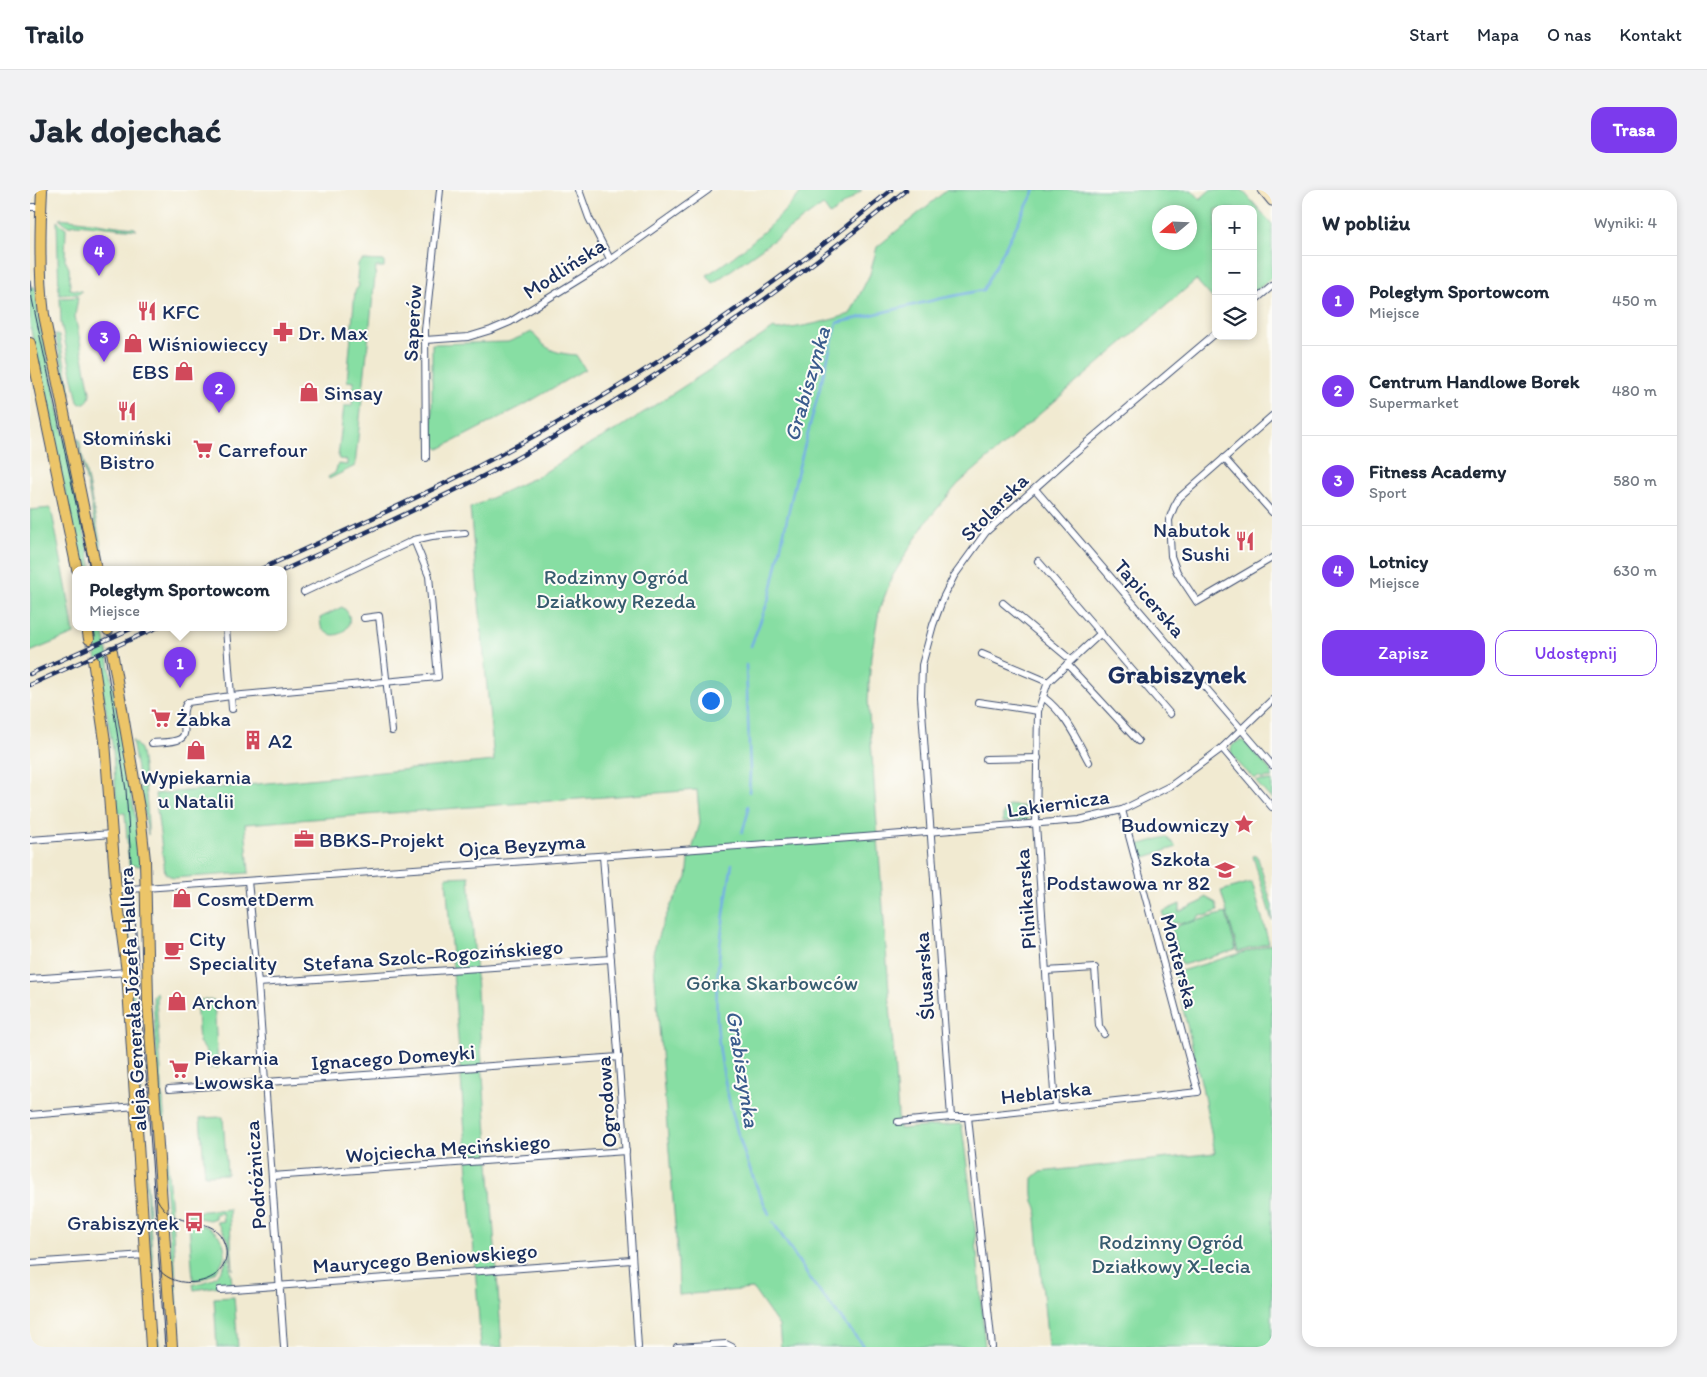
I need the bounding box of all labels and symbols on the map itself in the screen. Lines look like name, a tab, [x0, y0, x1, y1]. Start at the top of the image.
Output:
north arrow	[1152, 205, 1197, 250]
street label: Modlińska	[518, 232, 610, 304]
pin: 4	[83, 235, 115, 276]
street label: Saperów	[398, 284, 426, 362]
place label: KFC	[162, 299, 200, 324]
restaurant icon: KFC	[136, 300, 158, 322]
place label: Dr. Max	[298, 320, 368, 345]
pin: 3	[88, 321, 120, 362]
pharmacy icon: Dr. Max	[272, 321, 294, 343]
water label: Grabiszynka	[778, 323, 836, 445]
place label: Wiśniowieccy	[148, 331, 268, 356]
shop icon: Wiśniowieccy	[122, 332, 144, 354]
place label: EBS	[132, 359, 169, 384]
shop icon: EBS	[173, 360, 195, 382]
pin: 2	[203, 372, 235, 413]
place label: Sinsay	[324, 380, 383, 405]
shop icon: Sinsay	[298, 381, 320, 403]
restaurant icon: Słomiński Bistro	[116, 400, 138, 422]
place label: Słomiński Bistro	[83, 425, 172, 474]
place label: Carrefour	[218, 437, 308, 462]
supermarket icon: Carrefour	[192, 438, 214, 460]
street label: Stolarska	[955, 468, 1033, 546]
place label: Nabutok Sushi	[1153, 517, 1230, 566]
restaurant icon: Nabutok Sushi	[1234, 530, 1256, 552]
street label: Tapicerska	[1109, 554, 1191, 643]
park label: Rodzinny Ogród Działkowy Rezeda	[536, 564, 696, 613]
pin: 1	[164, 647, 196, 688]
district label: Grabiszynek	[1108, 658, 1247, 690]
your location	[698, 688, 724, 714]
place label: Żabka	[176, 706, 231, 731]
supermarket icon: Żabka	[150, 707, 172, 729]
place label: A2	[268, 728, 293, 753]
building icon: A2	[242, 729, 264, 751]
shop icon: Wypiekarnia u Natalii	[185, 739, 207, 761]
place label: Wypiekarnia u Natalii	[141, 764, 251, 813]
street label: Lakiernicza	[1005, 783, 1111, 823]
place label: Budowniczy	[1121, 812, 1229, 837]
place icon: Budowniczy	[1233, 813, 1255, 835]
place label: BBKS-Projekt	[319, 827, 445, 852]
office icon: BBKS-Projekt	[293, 828, 315, 850]
street label: Ojca Beyzyma	[458, 828, 586, 862]
place label: Szkoła Podstawowa nr 82	[1046, 846, 1210, 895]
street label: Pilnikarska	[1009, 848, 1041, 950]
school or university icon: Szkoła Podstawowa nr 82	[1214, 859, 1236, 881]
street label: aleja Generała Józefa Hallera	[113, 866, 151, 1132]
place label: CosmetDerm	[197, 886, 314, 911]
shop icon: CosmetDerm	[171, 887, 193, 909]
street label: Monterska	[1155, 911, 1205, 1011]
place label: City Speciality	[189, 926, 277, 975]
street label: Ślusarska	[908, 931, 940, 1021]
street label: Stefana Szolc-Rogozińskiego	[302, 933, 564, 977]
cafe icon: City Speciality	[163, 939, 185, 961]
park label: Górka Skarbowców	[686, 970, 858, 995]
place label: Archon	[192, 989, 257, 1014]
shop icon: Archon	[166, 990, 188, 1012]
water label: Grabiszynka	[720, 1009, 766, 1130]
street label: Ignacego Domeyki	[310, 1039, 476, 1075]
place label: Piekarnia Lwowska	[194, 1045, 279, 1094]
street label: Ogrodowa	[590, 1055, 622, 1149]
supermarket icon: Piekarnia Lwowska	[168, 1058, 190, 1080]
street label: Heblarska	[999, 1075, 1093, 1109]
street label: Podróżnicza	[239, 1119, 271, 1230]
street label: Wojciecha Męcińskiego	[345, 1128, 551, 1168]
place label: Grabiszynek	[67, 1210, 179, 1235]
bus stop icon: Grabiszynek	[183, 1211, 205, 1233]
park label: Rodzinny Ogród Działkowy X-lecia	[1091, 1229, 1251, 1278]
street label: Maurycego Beniowskiego	[312, 1238, 538, 1278]

